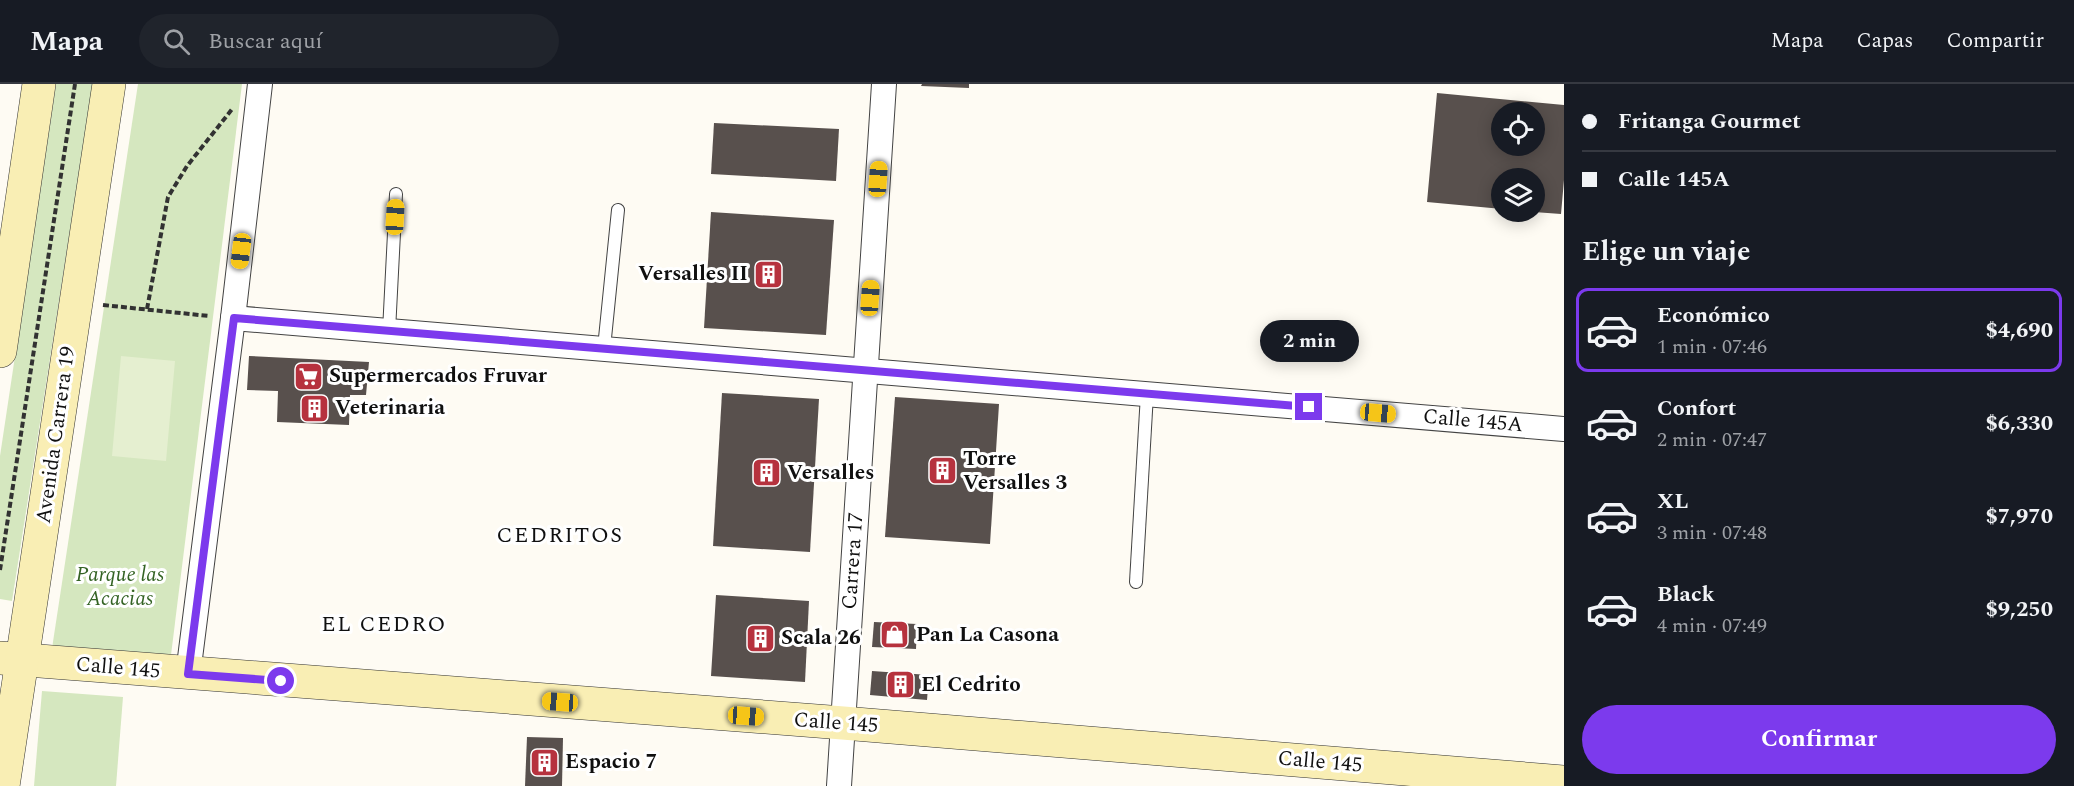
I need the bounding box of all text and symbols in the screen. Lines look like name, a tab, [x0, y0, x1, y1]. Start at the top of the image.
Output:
search box	[139, 14, 559, 68]
text: Mapa	[30, 20, 103, 63]
icon: search	[160, 25, 193, 58]
text: Buscar aquí	[208, 25, 322, 58]
text: Mapa	[1771, 25, 1824, 57]
text: Capas	[1857, 25, 1913, 57]
text: Compartir	[1946, 25, 2044, 57]
map controls	[1491, 102, 1545, 222]
button: locate	[1491, 102, 1545, 156]
text: Fritanga Gourmet	[1618, 105, 1801, 138]
car	[868, 160, 888, 198]
text: Calle 145A	[1618, 163, 1730, 196]
button: layers	[1491, 168, 1545, 222]
car	[385, 199, 405, 235]
text: Elige un viaje	[1582, 231, 1750, 273]
car	[230, 232, 252, 270]
place label: Versalles II	[638, 258, 748, 290]
building icon: Versalles II	[753, 258, 785, 290]
car	[860, 279, 880, 317]
text: Económico	[1657, 299, 1770, 332]
icon: car	[1585, 303, 1639, 357]
text: $4,690	[1985, 314, 2053, 347]
callout: 2 min	[1260, 320, 1358, 362]
text: 2 min	[1283, 326, 1336, 356]
text: 1 min · 07:46	[1657, 332, 1767, 362]
street label: Avenida Carrera 19	[28, 344, 84, 526]
supermarket icon: Supermercados Fruvar	[292, 360, 324, 392]
place label: Supermercados Fruvar	[329, 360, 547, 392]
building icon: Veterinaria	[298, 392, 330, 424]
place label: Veterinaria	[335, 392, 445, 424]
text: Confort	[1657, 392, 1736, 425]
route end	[1295, 393, 1322, 420]
icon: car	[1585, 396, 1639, 450]
street label: Calle 145A	[1422, 401, 1525, 441]
car	[1359, 402, 1397, 424]
text: $6,330	[1985, 407, 2053, 440]
text: 2 min · 07:47	[1657, 425, 1767, 455]
place label: Torre Versalles 3	[963, 443, 1068, 499]
building icon: Torre Versalles 3	[926, 455, 958, 487]
building icon: Versalles	[750, 457, 782, 489]
place label: Versalles	[787, 457, 874, 489]
text: XL	[1657, 485, 1688, 518]
icon: car	[1585, 489, 1639, 543]
text: $7,970	[1985, 500, 2053, 533]
street label: Carrera 17	[834, 511, 872, 611]
text: 3 min · 07:48	[1657, 518, 1767, 548]
district label: CEDRITOS	[497, 519, 623, 552]
park label: Parque las Acacias	[76, 559, 165, 615]
text: Black	[1657, 578, 1715, 611]
icon: car	[1585, 582, 1639, 636]
text: $9,250	[1985, 593, 2053, 626]
district label: EL CEDRO	[321, 608, 447, 641]
text: 4 min · 07:49	[1657, 611, 1767, 641]
shop icon: Pan La Casona	[879, 619, 911, 651]
place label: Pan La Casona	[916, 619, 1059, 651]
building icon: Scala 26	[744, 622, 776, 654]
place label: Scala 26	[781, 622, 861, 654]
street label: Calle 145	[74, 648, 162, 688]
route start	[267, 667, 294, 694]
building icon: El Cedrito	[884, 669, 916, 701]
place label: El Cedrito	[921, 669, 1021, 701]
car	[541, 692, 579, 712]
street label: Calle 145	[793, 704, 879, 742]
button: Confirmar	[1582, 705, 2056, 774]
car	[727, 706, 765, 726]
street label: Calle 145	[1276, 742, 1364, 782]
building icon: Espacio 7	[528, 746, 560, 778]
place label: Espacio 7	[565, 746, 657, 778]

